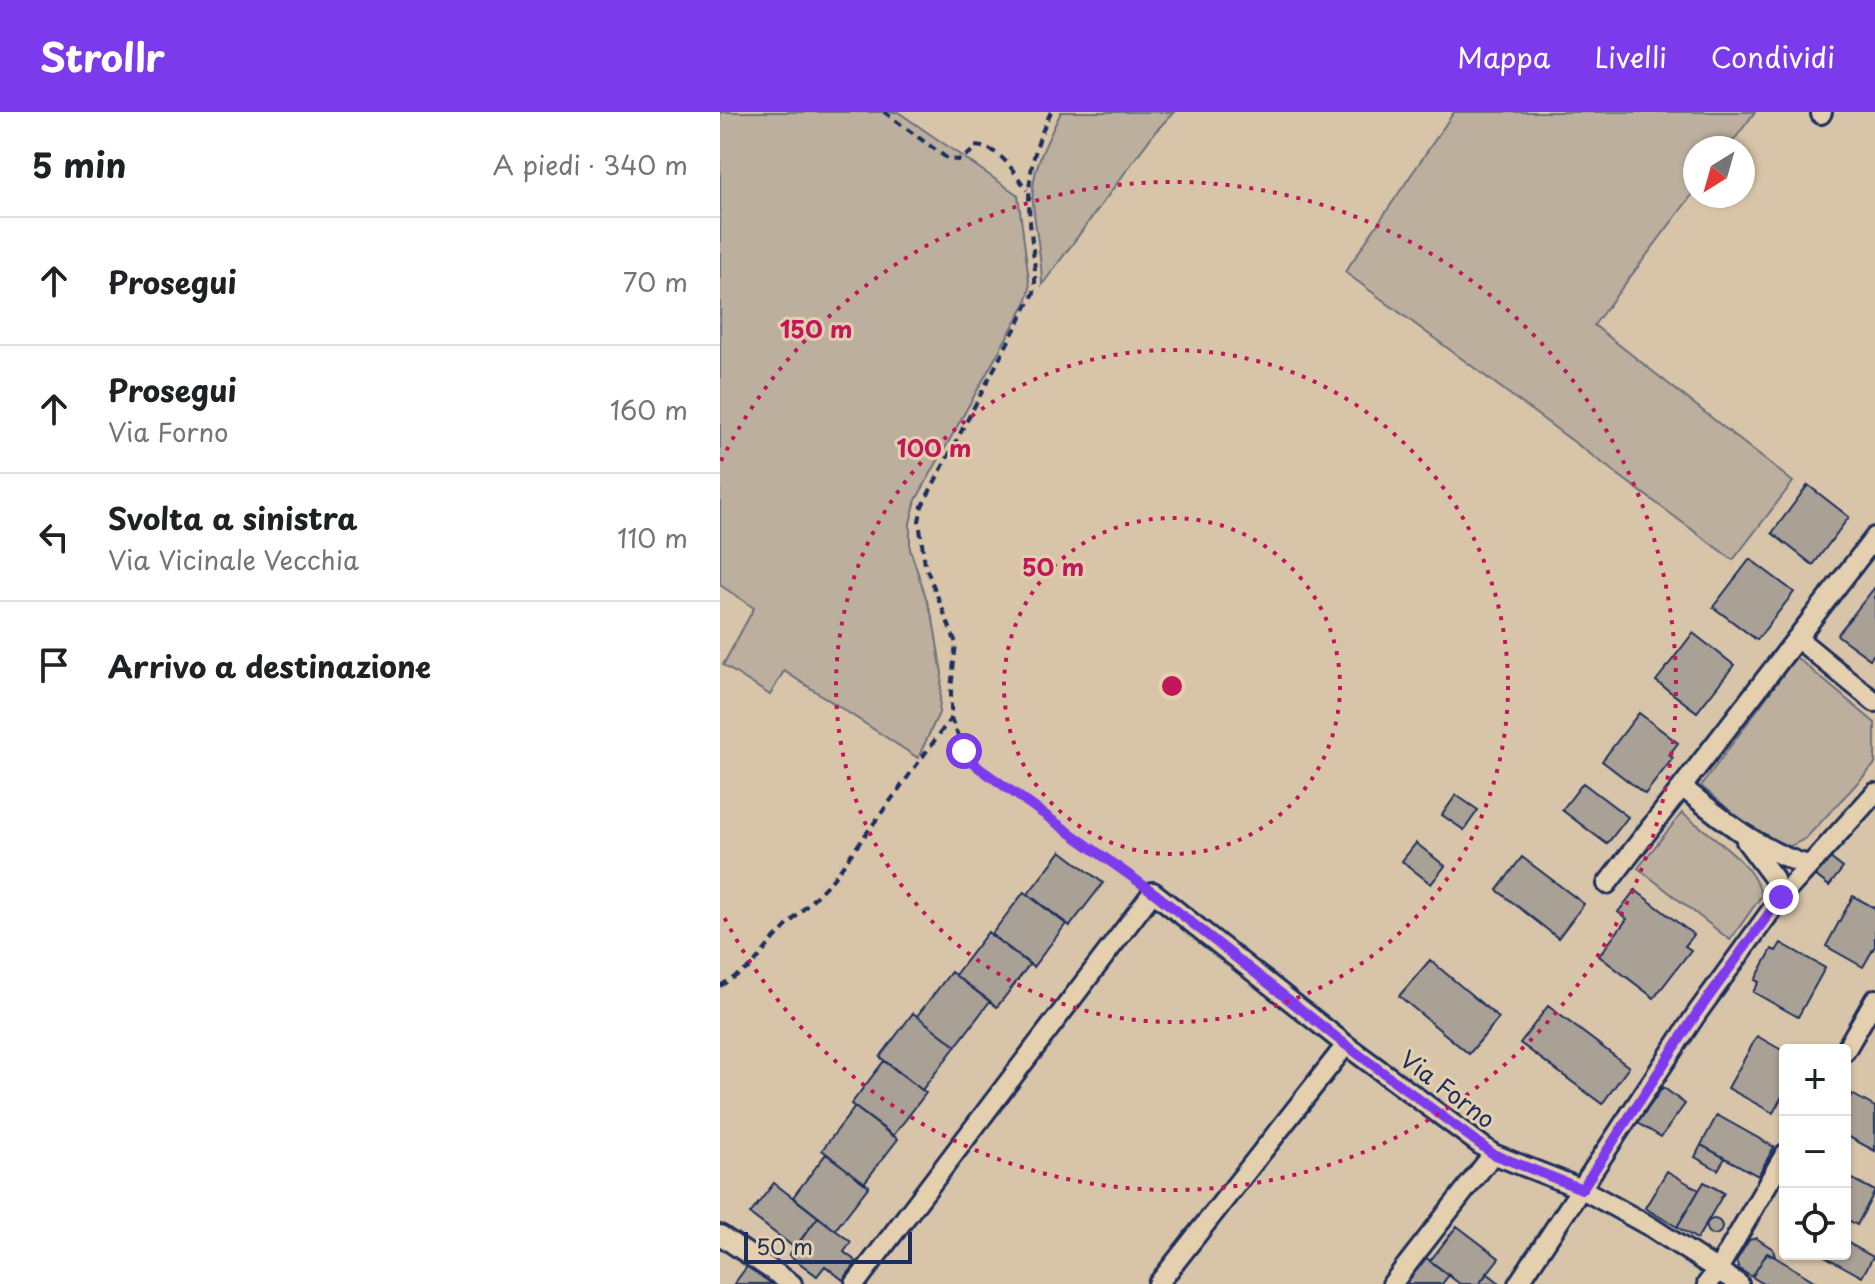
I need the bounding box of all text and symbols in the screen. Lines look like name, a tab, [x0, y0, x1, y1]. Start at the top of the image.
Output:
text: Strollr	[40, 28, 165, 85]
text: Mappa	[1457, 35, 1550, 78]
text: Livelli	[1594, 35, 1667, 78]
text: Condividi	[1711, 35, 1835, 78]
north arrow	[1683, 136, 1755, 208]
text: 5 min	[32, 138, 126, 190]
text: A piedi · 340 m	[493, 145, 688, 184]
icon: ahead	[32, 259, 76, 303]
text: Prosegui	[108, 259, 237, 304]
text: 70 m	[623, 262, 688, 301]
text: 150 m	[780, 310, 852, 346]
text: Prosegui	[108, 367, 237, 412]
icon: ahead	[32, 387, 76, 431]
text: 160 m	[610, 390, 688, 429]
text: Via Forno	[108, 412, 228, 451]
text: 100 m	[897, 429, 971, 465]
text: Svolta a sinistra	[108, 495, 358, 540]
icon: left	[32, 515, 76, 559]
text: 110 m	[617, 518, 688, 557]
text: Via Vicinale Vecchia	[108, 540, 359, 579]
text: 50 m	[1022, 548, 1084, 584]
icon: arrive	[32, 643, 76, 687]
text: Arrivo a destinazione	[108, 643, 431, 688]
centre of rings	[1158, 672, 1186, 700]
route start	[946, 733, 982, 769]
route end	[1763, 879, 1799, 915]
street label: Via Forno	[1393, 1041, 1503, 1136]
map controls	[1779, 1044, 1851, 1260]
button: +	[1779, 1044, 1851, 1116]
button: −	[1779, 1116, 1851, 1188]
button: locate	[1779, 1188, 1851, 1260]
scale bar	[744, 1228, 912, 1264]
text: 50 m	[756, 1229, 813, 1262]

